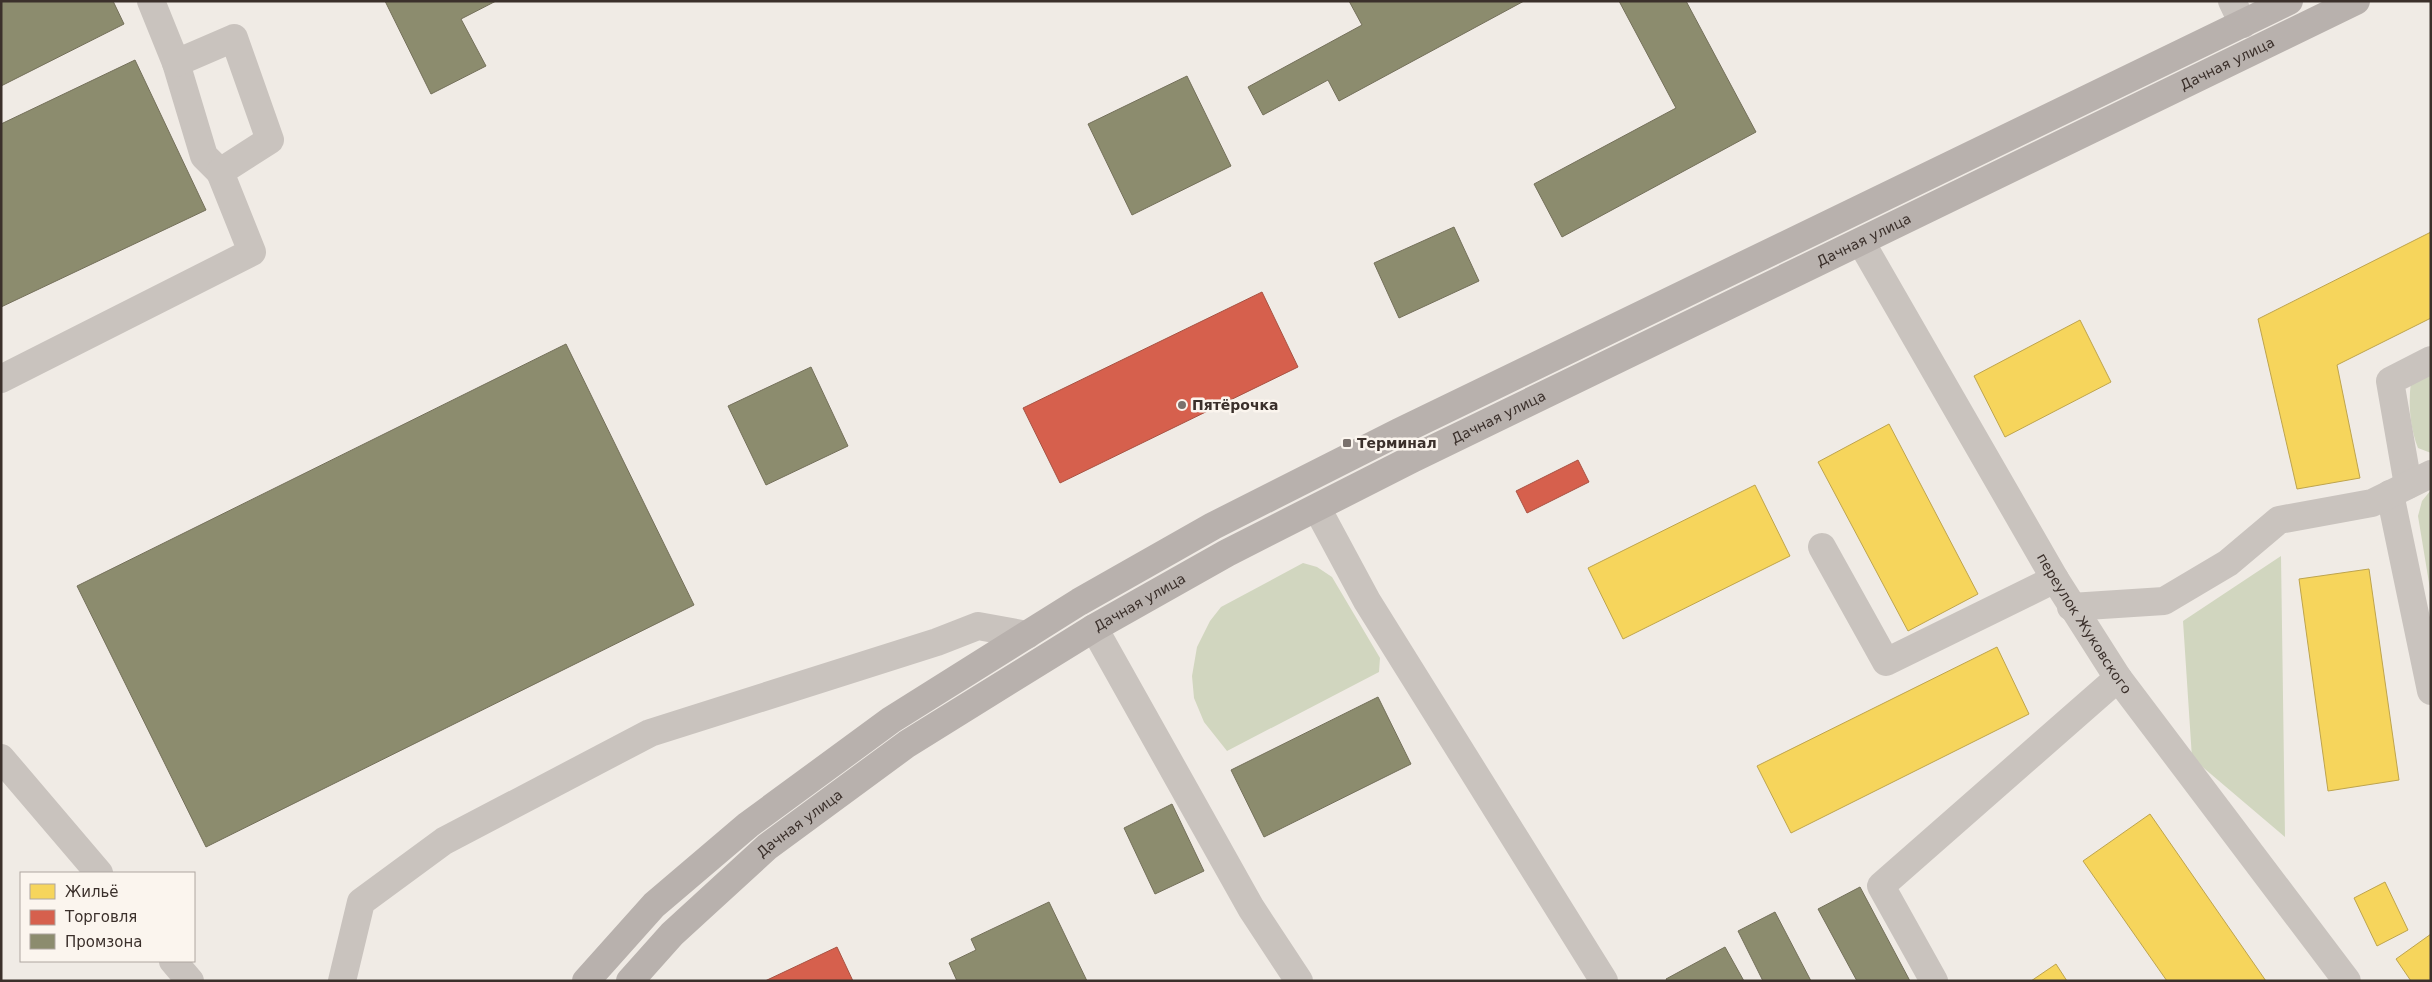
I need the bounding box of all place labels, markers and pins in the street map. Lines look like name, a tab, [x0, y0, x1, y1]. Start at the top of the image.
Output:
place label: Пятёрочка	[1192, 397, 1279, 413]
marker: Пятёрочка	[1176, 399, 1188, 411]
place label: Терминал	[1357, 435, 1437, 451]
marker: Терминал	[1341, 437, 1353, 449]

